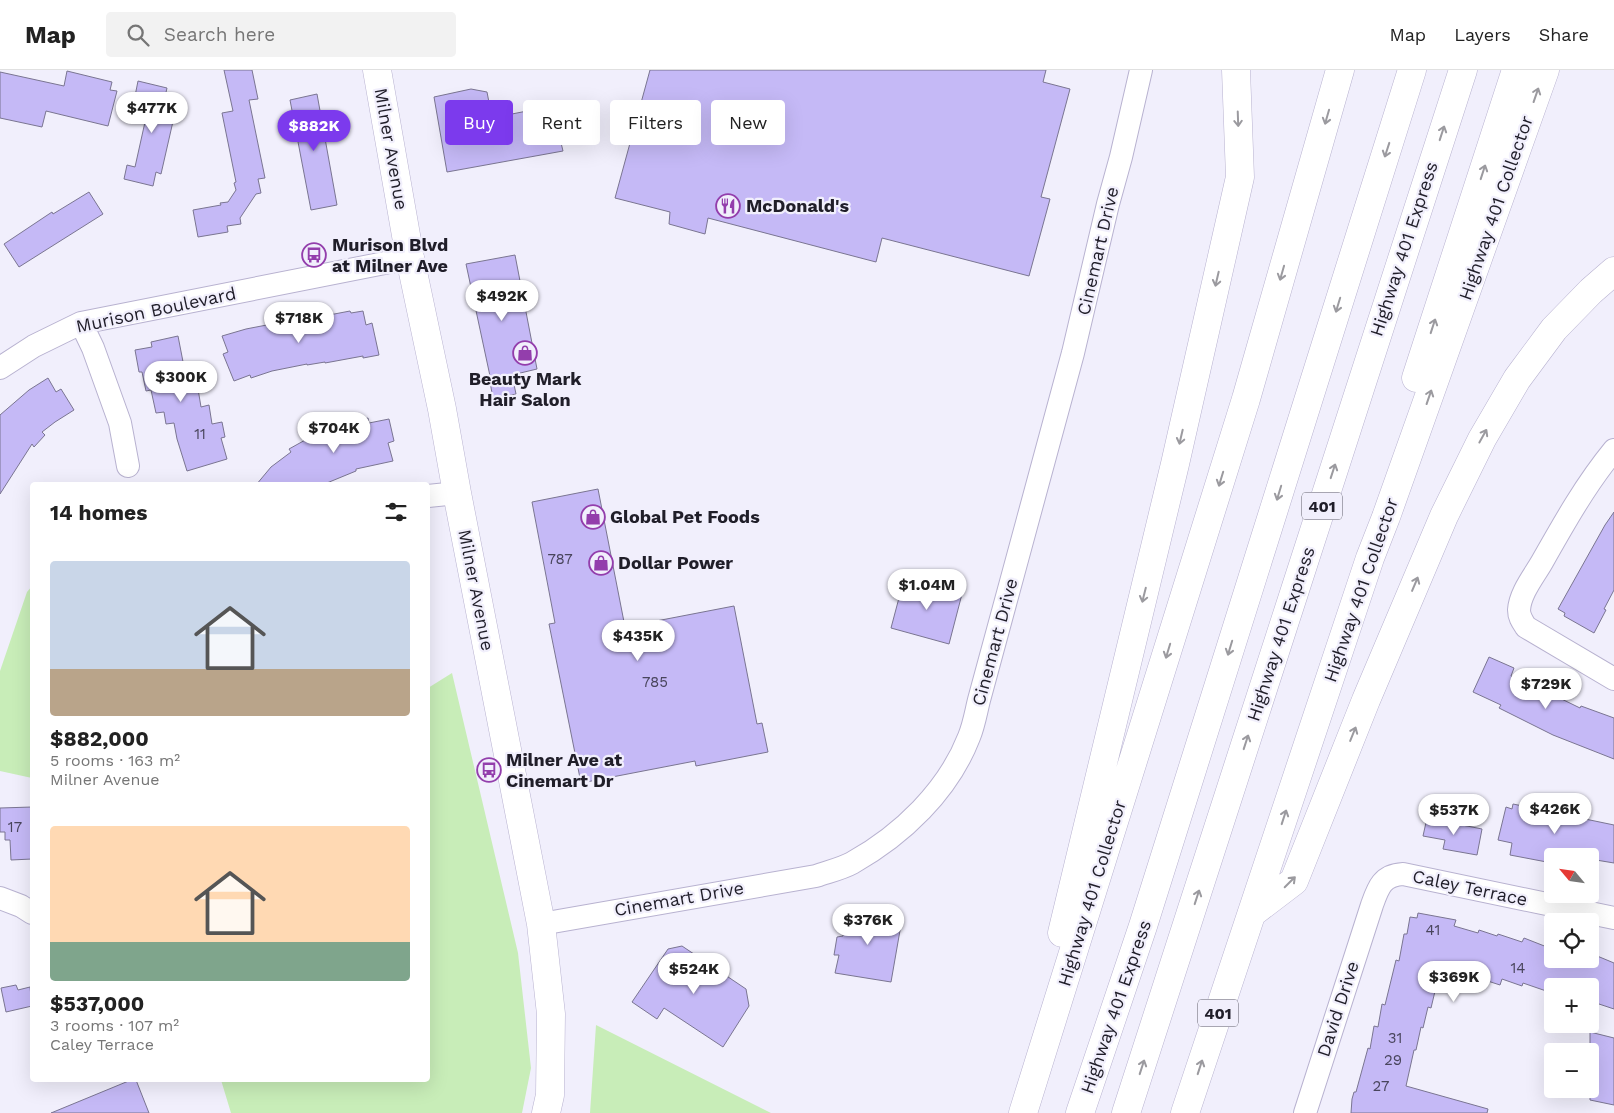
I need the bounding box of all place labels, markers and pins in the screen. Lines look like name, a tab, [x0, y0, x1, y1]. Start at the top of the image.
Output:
pin: $477K	[117, 92, 187, 134]
pin: $882K	[279, 109, 349, 152]
restaurant icon: McDonald's	[715, 193, 741, 219]
place label: McDonald's	[746, 195, 849, 216]
place label: Murison Blvd at Milner Ave	[332, 234, 448, 276]
bus stop icon: Murison Blvd at Milner Ave	[301, 242, 327, 268]
pin: $492K	[467, 280, 537, 322]
pin: $718K	[264, 302, 334, 344]
shop icon: Beauty Mark Hair Salon	[512, 340, 538, 366]
pin: $300K	[146, 360, 216, 403]
place label: Beauty Mark Hair Salon	[469, 368, 582, 410]
pin: $704K	[299, 412, 369, 454]
shop icon: Global Pet Foods	[580, 504, 606, 530]
place label: Global Pet Foods	[610, 506, 760, 527]
shop icon: Dollar Power	[588, 550, 614, 576]
place label: Dollar Power	[618, 552, 733, 573]
pin: $1.04M	[886, 568, 968, 611]
pin: $435K	[603, 620, 673, 662]
pin: $729K	[1511, 668, 1581, 710]
place label: Milner Ave at Cinemart Dr	[506, 749, 622, 791]
bus stop icon: Milner Ave at Cinemart Dr	[476, 757, 502, 783]
pin: $426K	[1520, 792, 1590, 835]
pin: $537K	[1419, 794, 1489, 836]
pin: $376K	[833, 904, 903, 946]
pin: $524K	[659, 952, 729, 995]
pin: $369K	[1419, 960, 1489, 1003]

